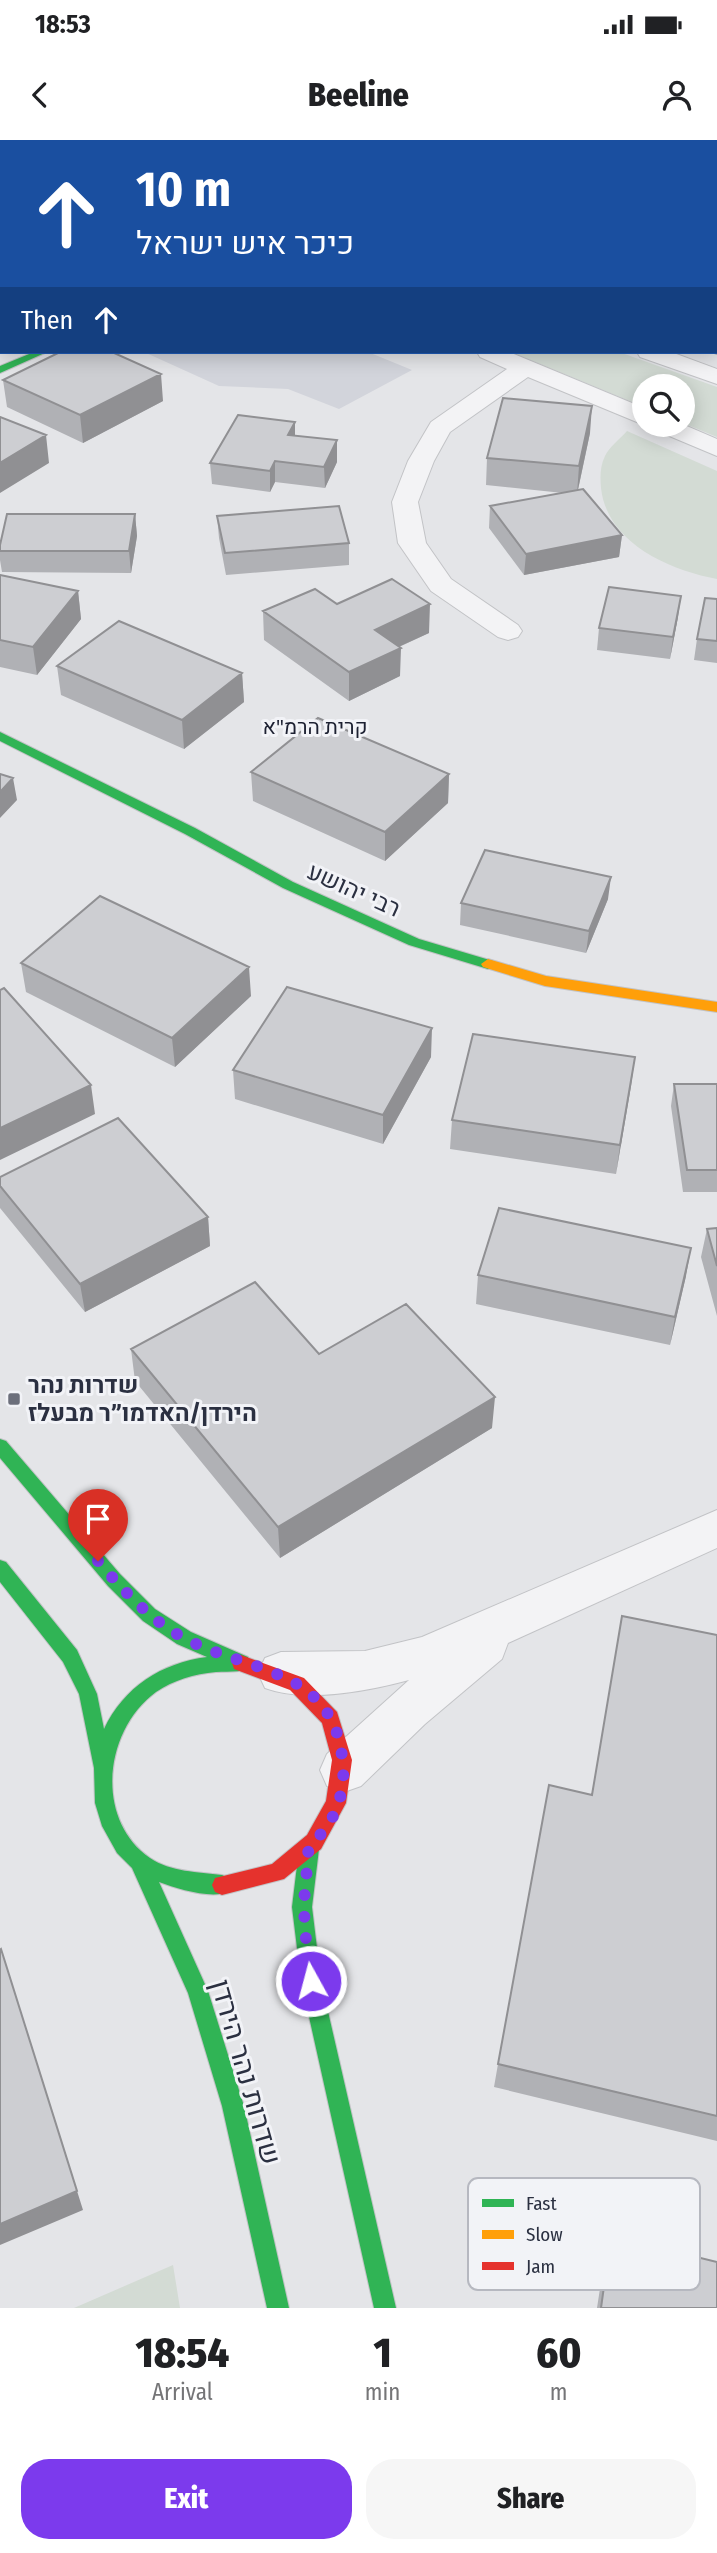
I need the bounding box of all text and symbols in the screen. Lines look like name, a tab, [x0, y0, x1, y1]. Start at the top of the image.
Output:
text: 18:53	[35, 9, 91, 40]
icon: back	[21, 76, 59, 114]
text: Beeline	[308, 76, 409, 114]
icon: person	[658, 76, 696, 114]
text: 10 m	[136, 160, 231, 219]
icon: ahead	[21, 168, 112, 259]
text: כיכר איש ישראל	[136, 224, 354, 262]
icon: ahead	[87, 301, 125, 339]
text: Then	[21, 305, 73, 336]
map controls	[632, 374, 695, 437]
button: search	[632, 374, 695, 437]
district label: קרית הרמ"א	[262, 714, 368, 740]
street label: רבי יהושע	[303, 857, 405, 923]
place label: שדרות נהר הירדן/האדמו״ר מבעלז	[28, 1371, 257, 1427]
marker: שדרות נהר הירדן/האדמו״ר מבעלז	[6, 1391, 22, 1407]
pin	[68, 1489, 128, 1561]
icon: arrive	[79, 1500, 117, 1538]
position arrow	[274, 1944, 348, 2018]
street label: שדרות נהר הירדן	[204, 1976, 288, 2168]
legend	[468, 2178, 700, 2290]
text: Fast	[526, 2192, 557, 2215]
text: Slow	[526, 2223, 563, 2246]
text: Jam	[526, 2255, 555, 2278]
text: 18:54	[135, 2328, 229, 2378]
text: 1	[374, 2328, 392, 2378]
text: 60	[536, 2328, 582, 2378]
text: Arrival	[152, 2378, 213, 2406]
text: min	[365, 2378, 400, 2406]
text: m	[550, 2378, 568, 2406]
button: Exit	[21, 2459, 352, 2539]
button: Share	[366, 2459, 696, 2539]

